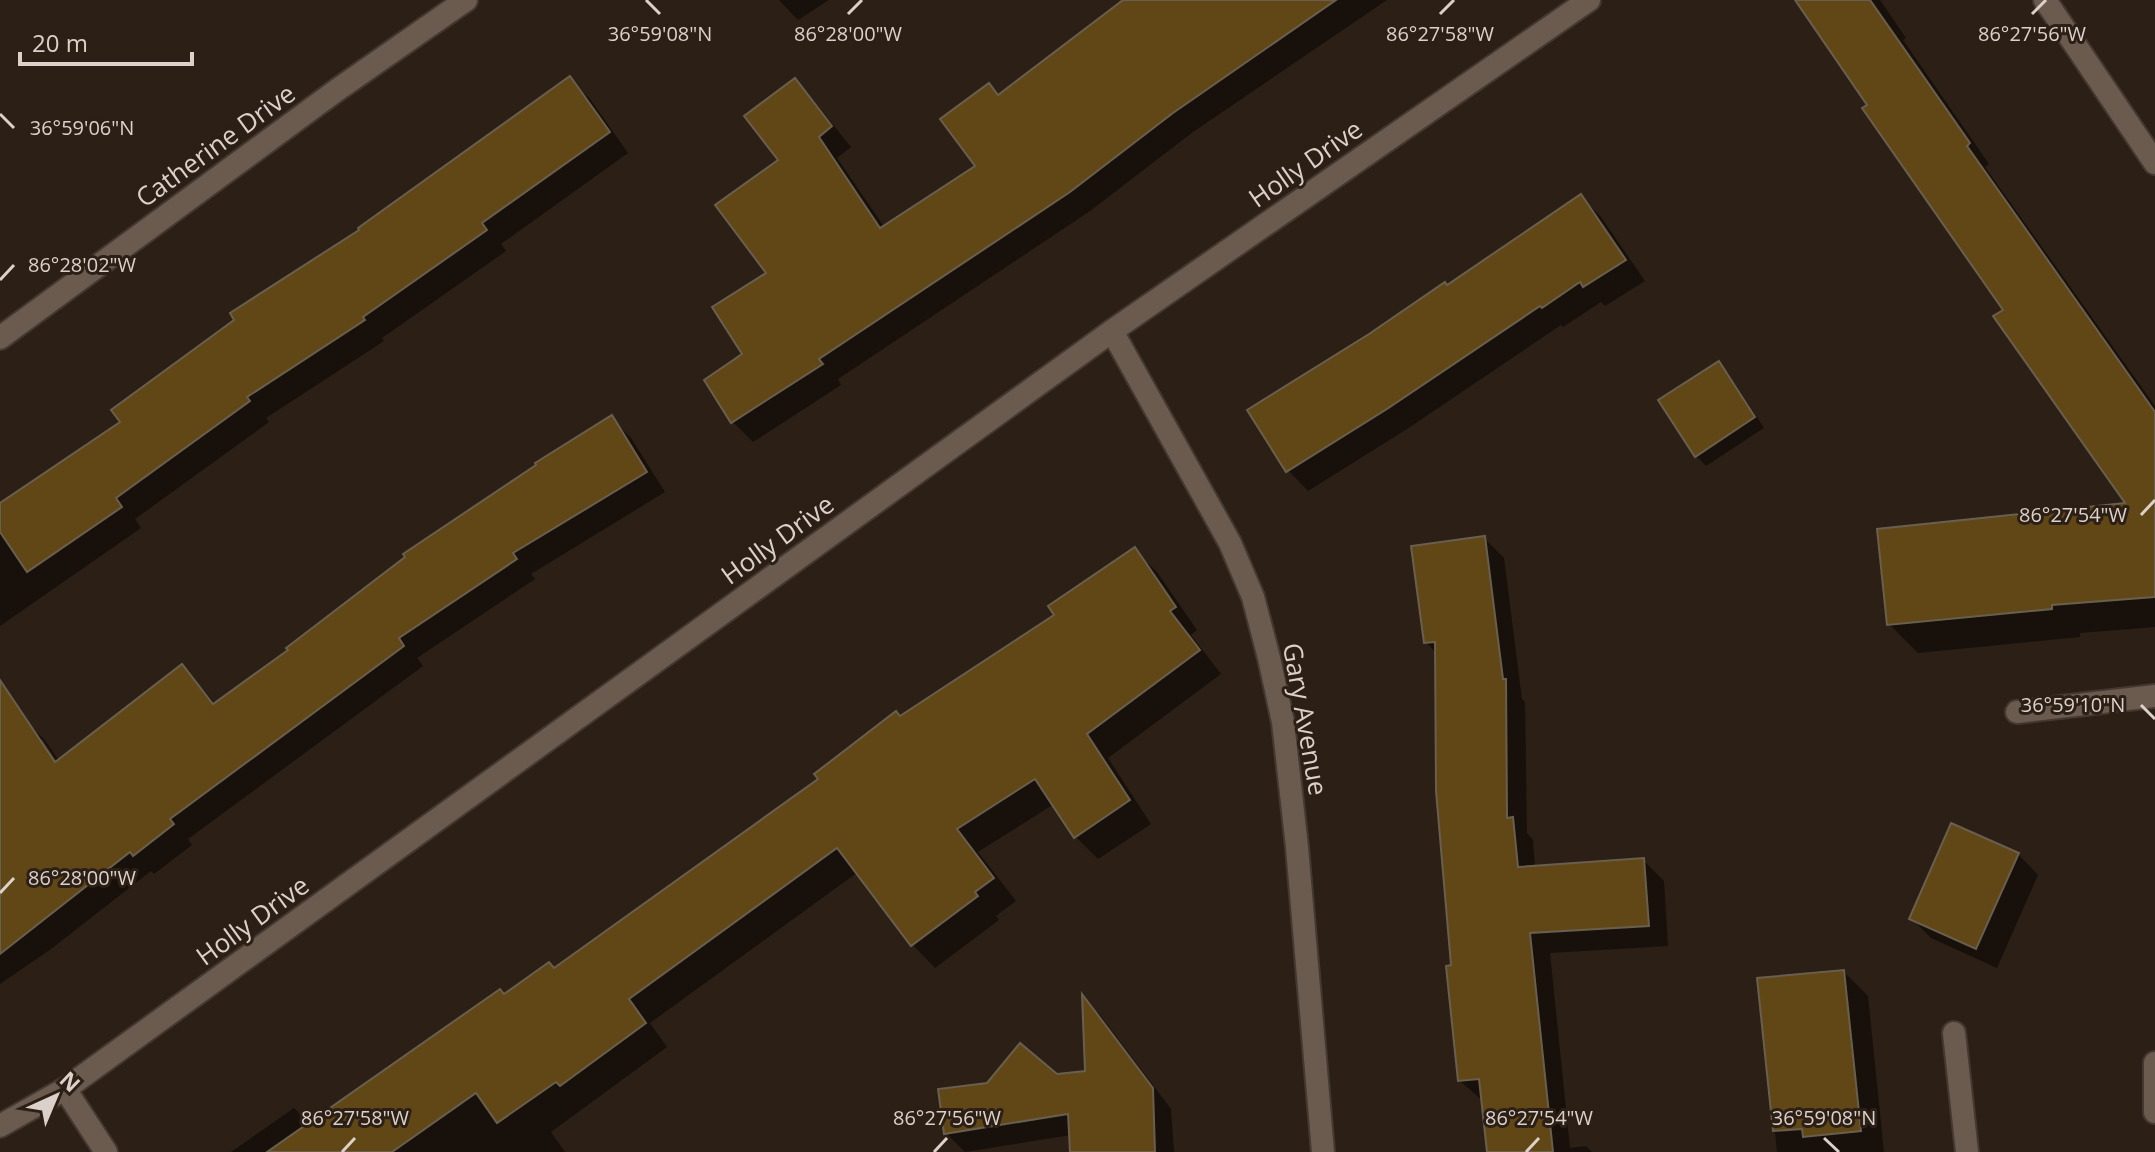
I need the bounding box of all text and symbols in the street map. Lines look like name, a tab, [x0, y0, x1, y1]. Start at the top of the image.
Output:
scale bar	[20, 16, 192, 66]
text: 36°59'08"N	[608, 20, 712, 47]
text: 86°28'00"W	[794, 20, 903, 47]
text: 86°27'58"W	[1386, 20, 1495, 47]
text: 86°27'56"W	[1978, 20, 2087, 47]
text: 20 m	[32, 26, 88, 59]
street label: Catherine Drive	[128, 75, 302, 215]
street label: Holly Drive	[1241, 111, 1369, 215]
text: 36°59'06"N	[30, 114, 134, 141]
text: 86°28'02"W	[28, 251, 137, 278]
street label: Holly Drive	[713, 486, 841, 592]
text: 86°27'54"W	[2019, 501, 2128, 528]
street label: Gary Avenue	[1275, 640, 1337, 798]
text: 36°59'10"N	[2021, 691, 2125, 718]
text: 86°28'00"W	[28, 864, 137, 891]
street label: Holly Drive	[188, 867, 316, 973]
north arrow	[16, 1056, 96, 1136]
text: N	[54, 1064, 87, 1098]
text: 86°27'58"W	[301, 1104, 410, 1131]
text: 86°27'56"W	[893, 1104, 1002, 1131]
text: 86°27'54"W	[1485, 1104, 1594, 1131]
text: 36°59'08"N	[1772, 1104, 1876, 1131]

